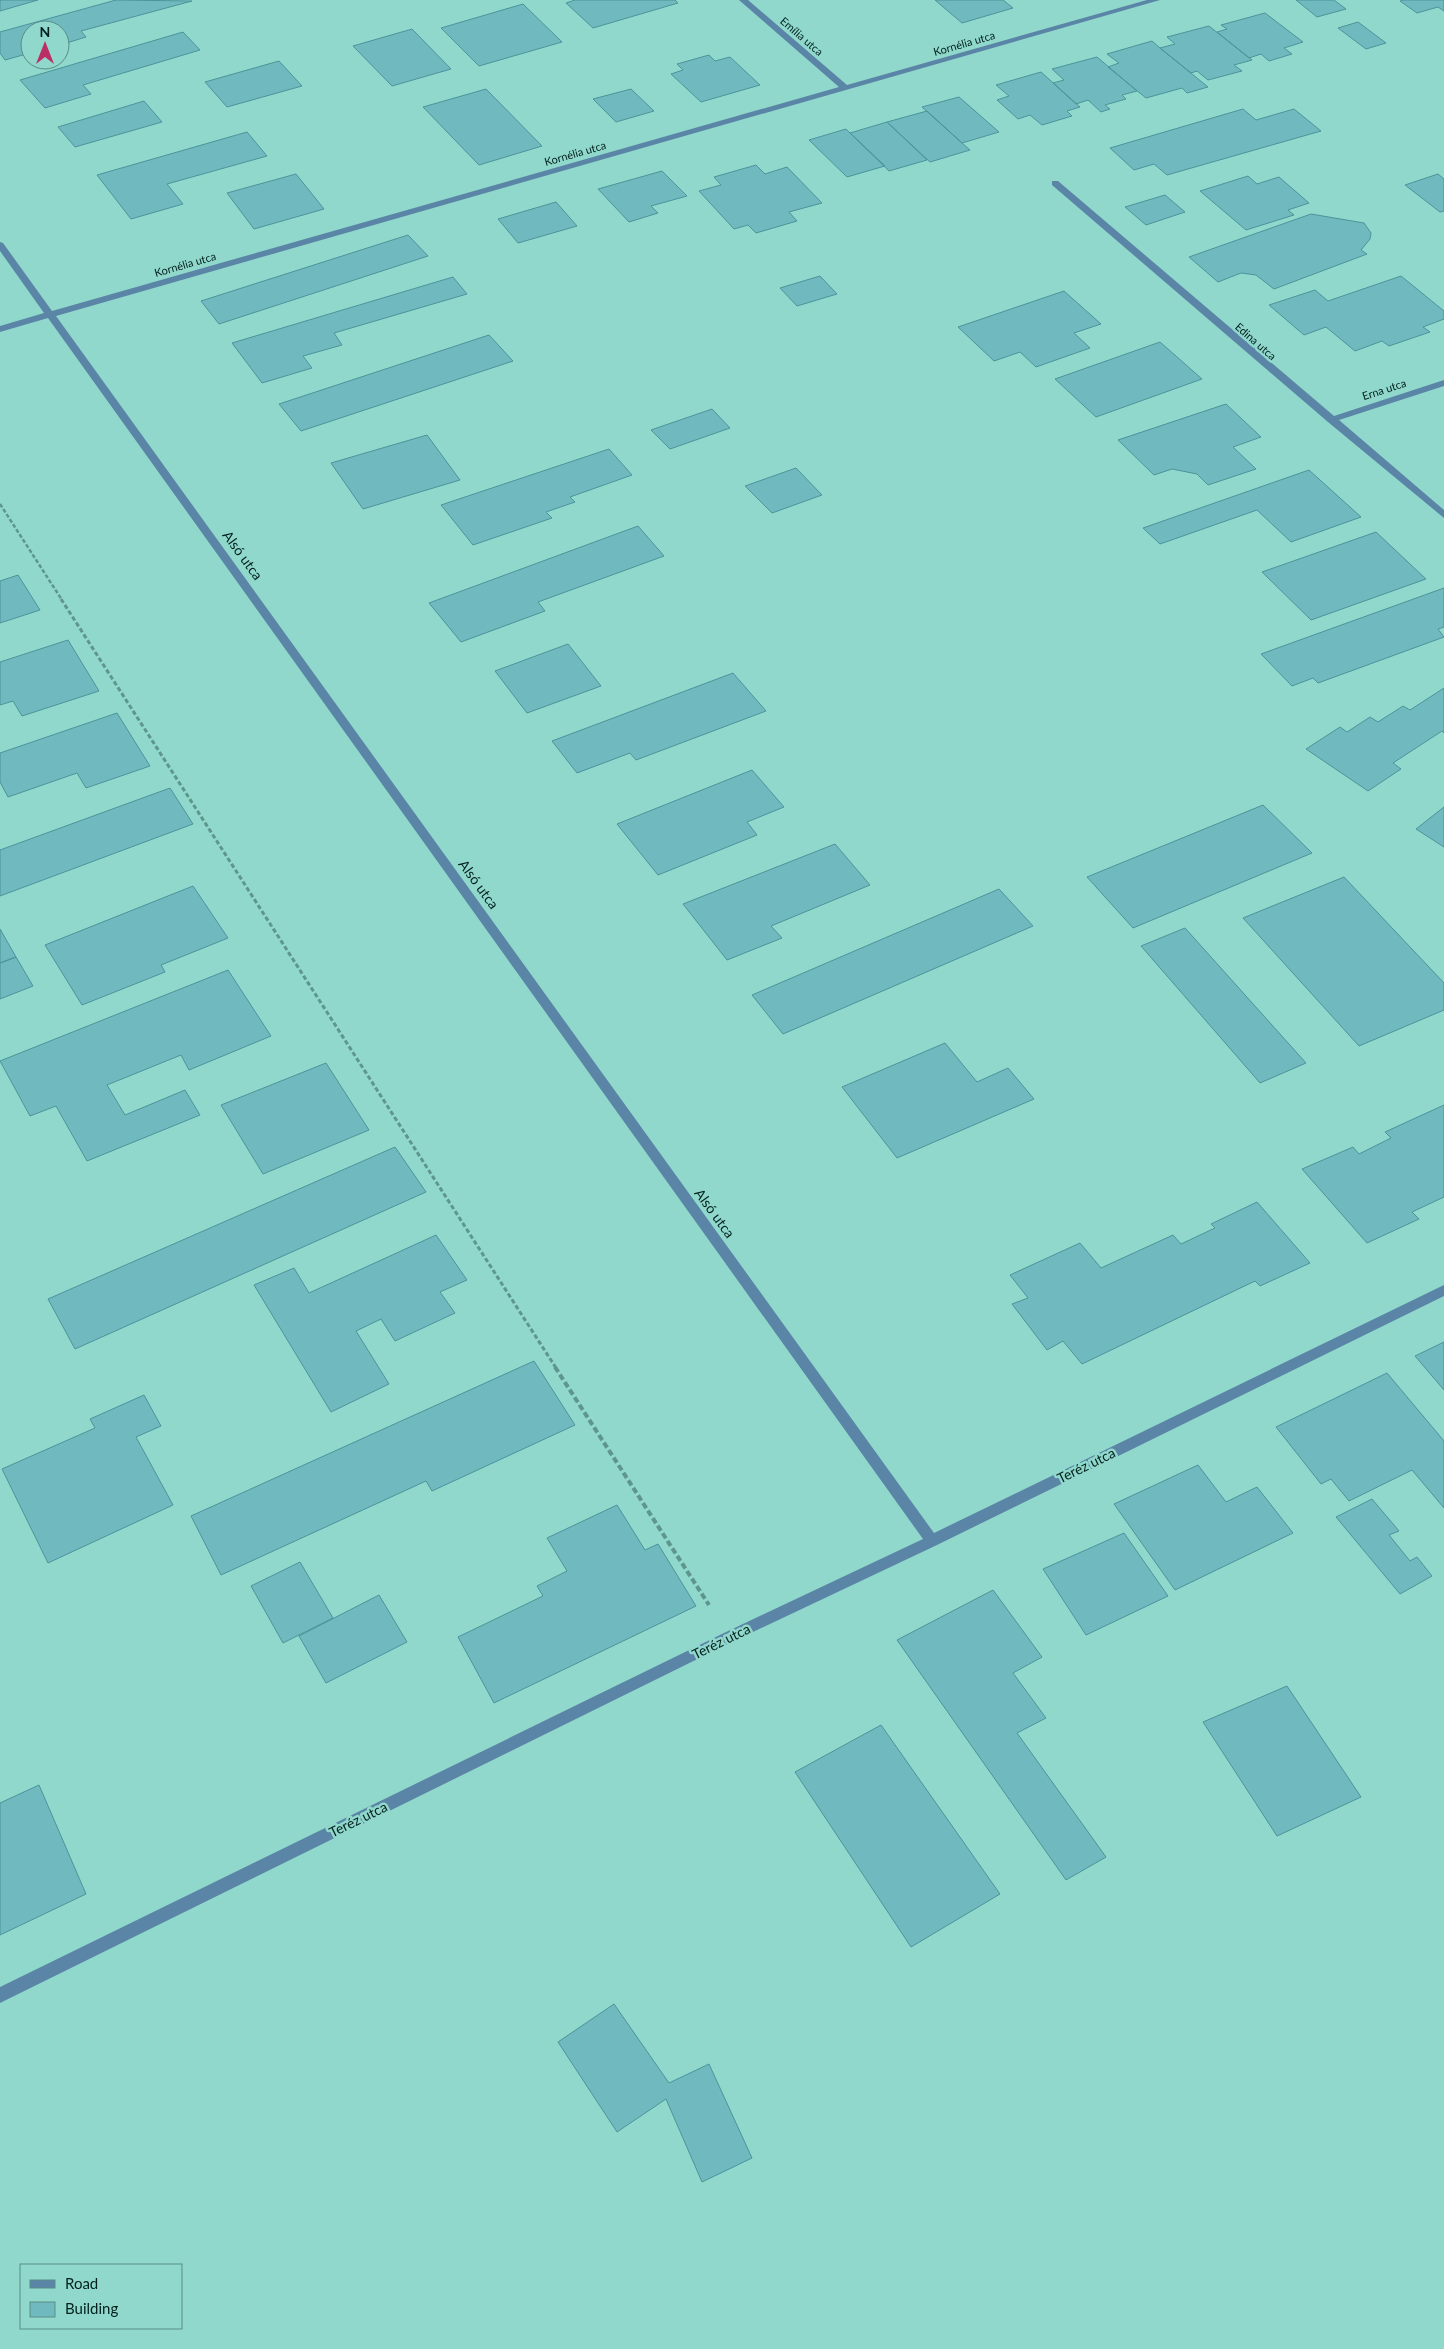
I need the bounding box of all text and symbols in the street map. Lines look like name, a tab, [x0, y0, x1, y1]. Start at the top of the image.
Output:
street label: Emília utca	[778, 14, 826, 58]
north arrow	[20, 20, 70, 70]
text: N	[40, 23, 50, 40]
street label: Kornélia utca	[932, 28, 996, 58]
street label: Kornélia utca	[543, 138, 607, 168]
street label: Kornélia utca	[153, 249, 217, 279]
street label: Edina utca	[1233, 320, 1279, 362]
street label: Erna utca	[1360, 376, 1408, 402]
street label: Alsó utca	[219, 527, 267, 583]
street label: Alsó utca	[455, 856, 503, 912]
street label: Alsó utca	[691, 1185, 739, 1241]
street label: Teréz utca	[1054, 1444, 1118, 1486]
street label: Teréz utca	[689, 1620, 753, 1662]
street label: Teréz utca	[326, 1798, 390, 1840]
legend	[20, 2264, 182, 2329]
text: Road	[65, 2274, 98, 2292]
text: Building	[65, 2299, 118, 2317]

